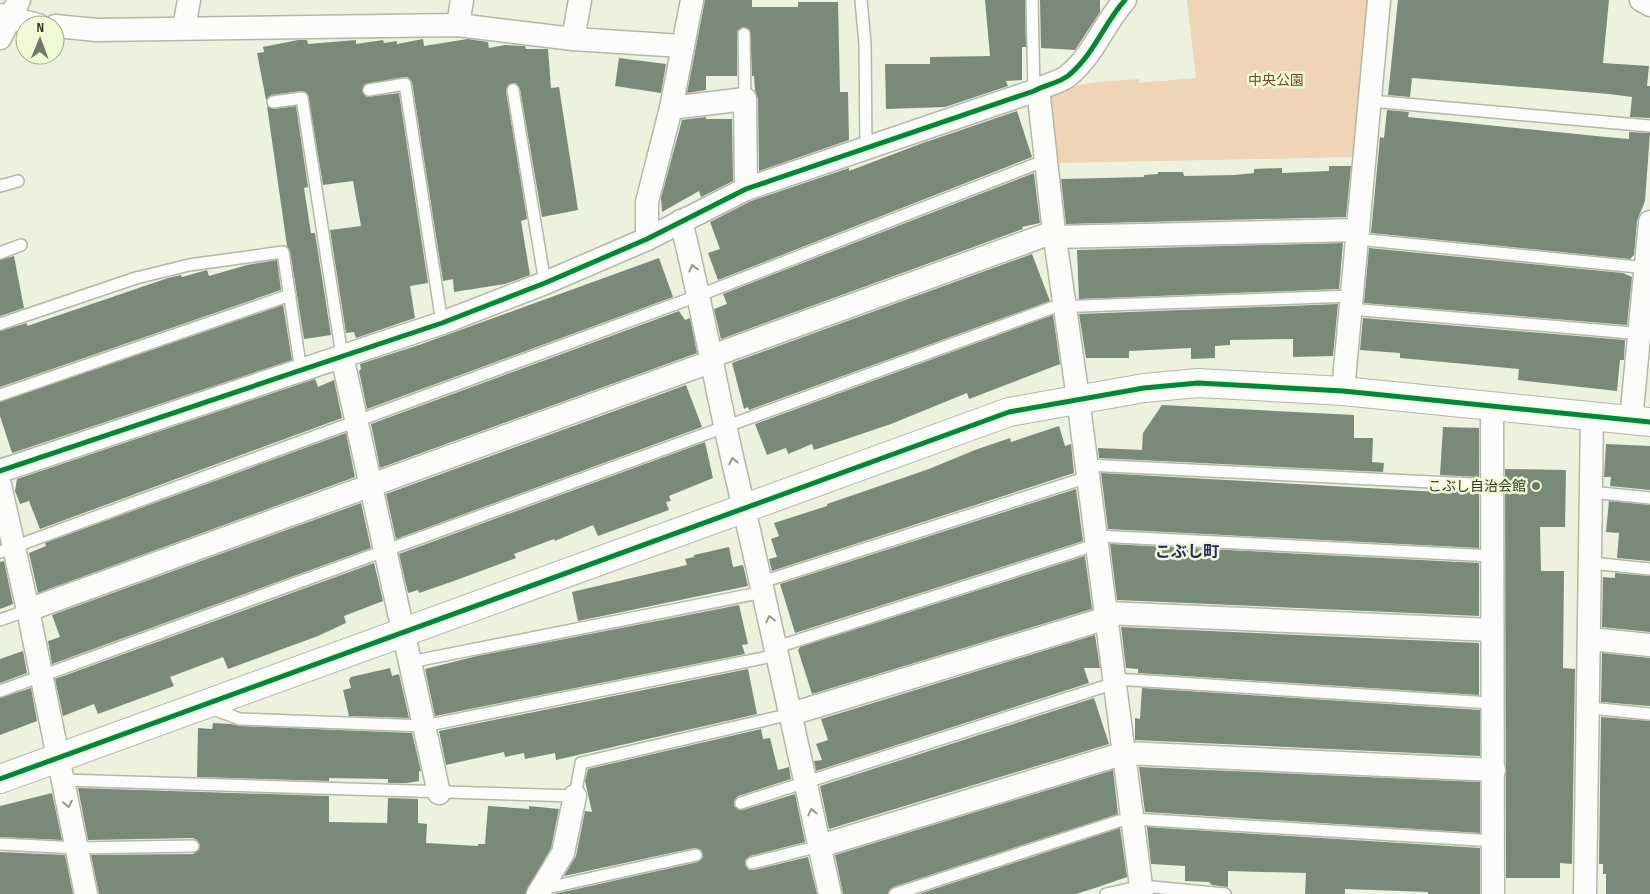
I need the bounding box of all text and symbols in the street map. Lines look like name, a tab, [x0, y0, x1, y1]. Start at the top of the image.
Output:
north arrow	[15, 15, 65, 65]
text: N	[36, 19, 44, 36]
park label: 中央公園	[1248, 72, 1304, 89]
one-way arrow	[688, 263, 699, 272]
one-way arrow	[728, 457, 739, 465]
place label: こぶし自治会館	[1428, 478, 1526, 495]
marker: こぶし自治会館	[1530, 480, 1542, 492]
district label: こぶし町	[1155, 543, 1219, 562]
one-way arrow	[765, 615, 776, 624]
one-way arrow	[62, 800, 73, 809]
one-way arrow	[807, 808, 818, 817]

